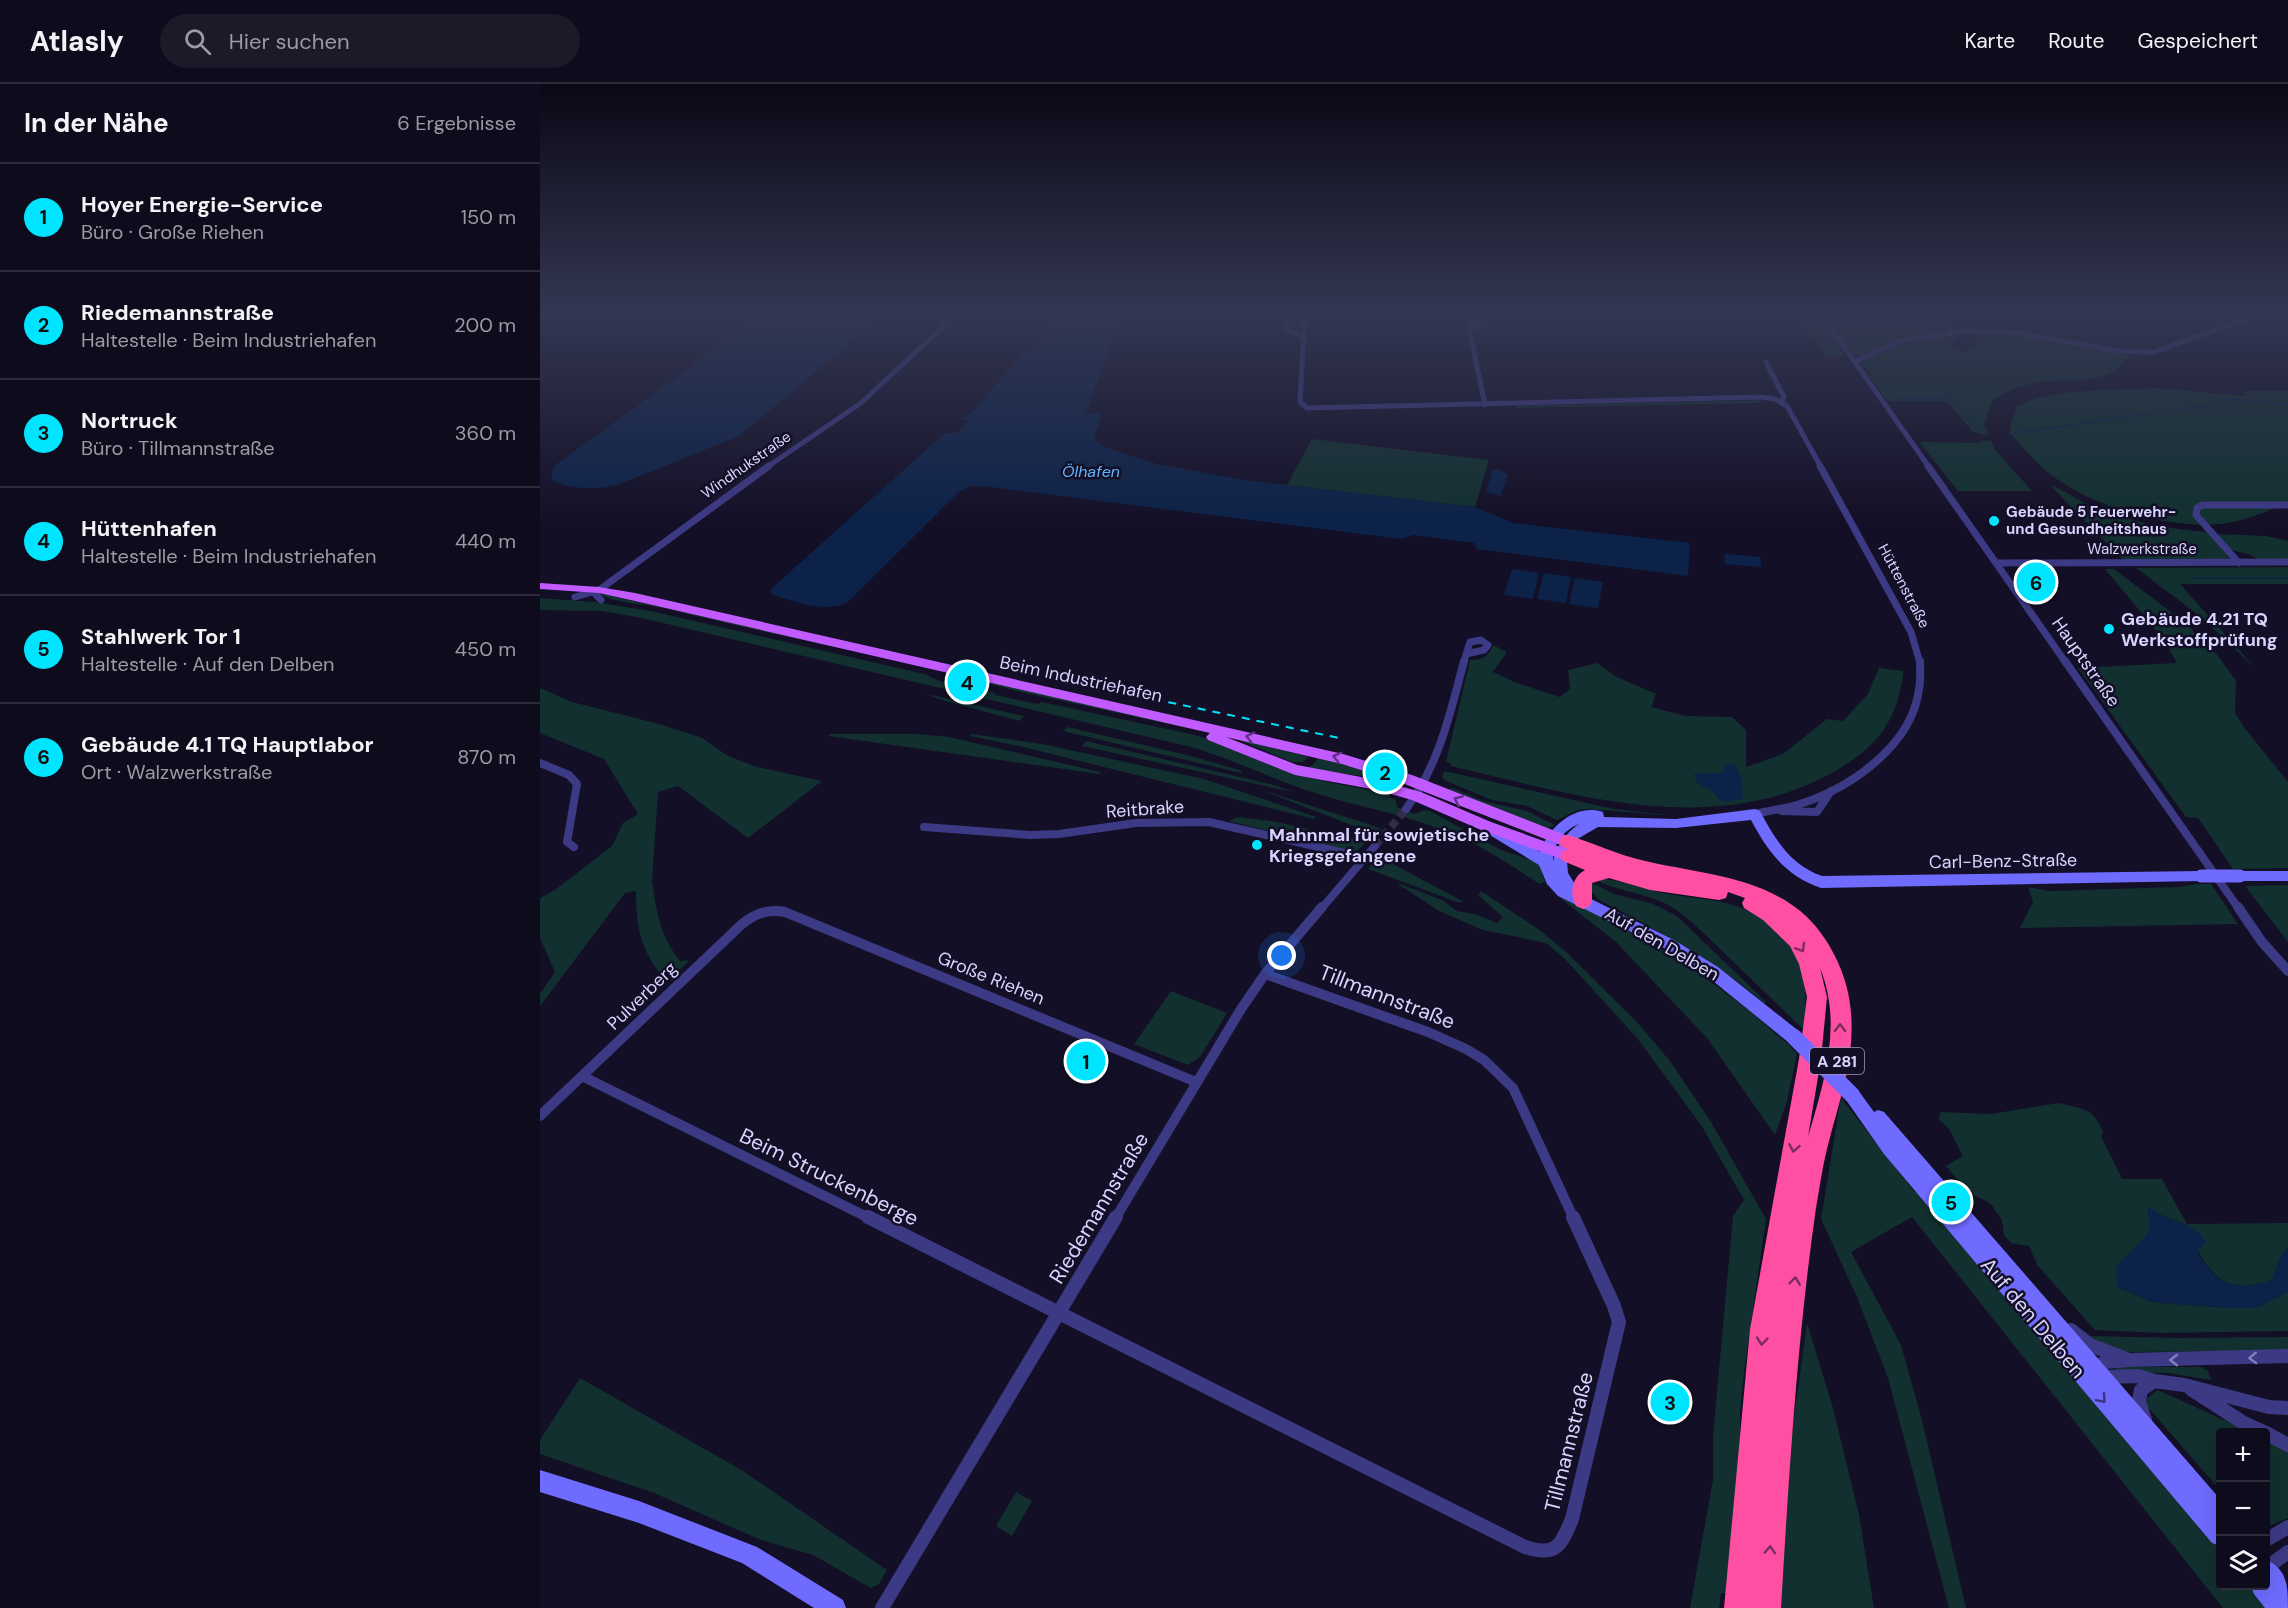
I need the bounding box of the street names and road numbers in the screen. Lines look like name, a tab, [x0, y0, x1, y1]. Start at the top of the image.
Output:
street label: Windhukstraße	[697, 427, 795, 503]
street label: Walzwerkstraße	[2087, 539, 2197, 559]
street label: Hüttenstraße	[1873, 540, 1935, 632]
street label: Hauptstraße	[2046, 612, 2126, 712]
street label: Beim Industriehafen	[997, 650, 1165, 708]
street label: Reitbrake	[1105, 794, 1185, 824]
street label: Carl-Benz-Straße	[1929, 848, 2077, 874]
street label: Auf den Delben	[1601, 902, 1723, 986]
street label: Große Riehen	[934, 946, 1048, 1010]
street label: Pulverberg	[602, 957, 682, 1035]
street label: Tillmannstraße	[1315, 958, 1459, 1036]
road number: A 281	[1810, 1048, 1864, 1074]
street label: Beim Struckenberge	[735, 1122, 923, 1233]
street label: Riedemannstraße	[1043, 1127, 1155, 1289]
street label: Auf den Delben	[1974, 1252, 2092, 1384]
street label: Tillmannstraße	[1538, 1369, 1600, 1515]

